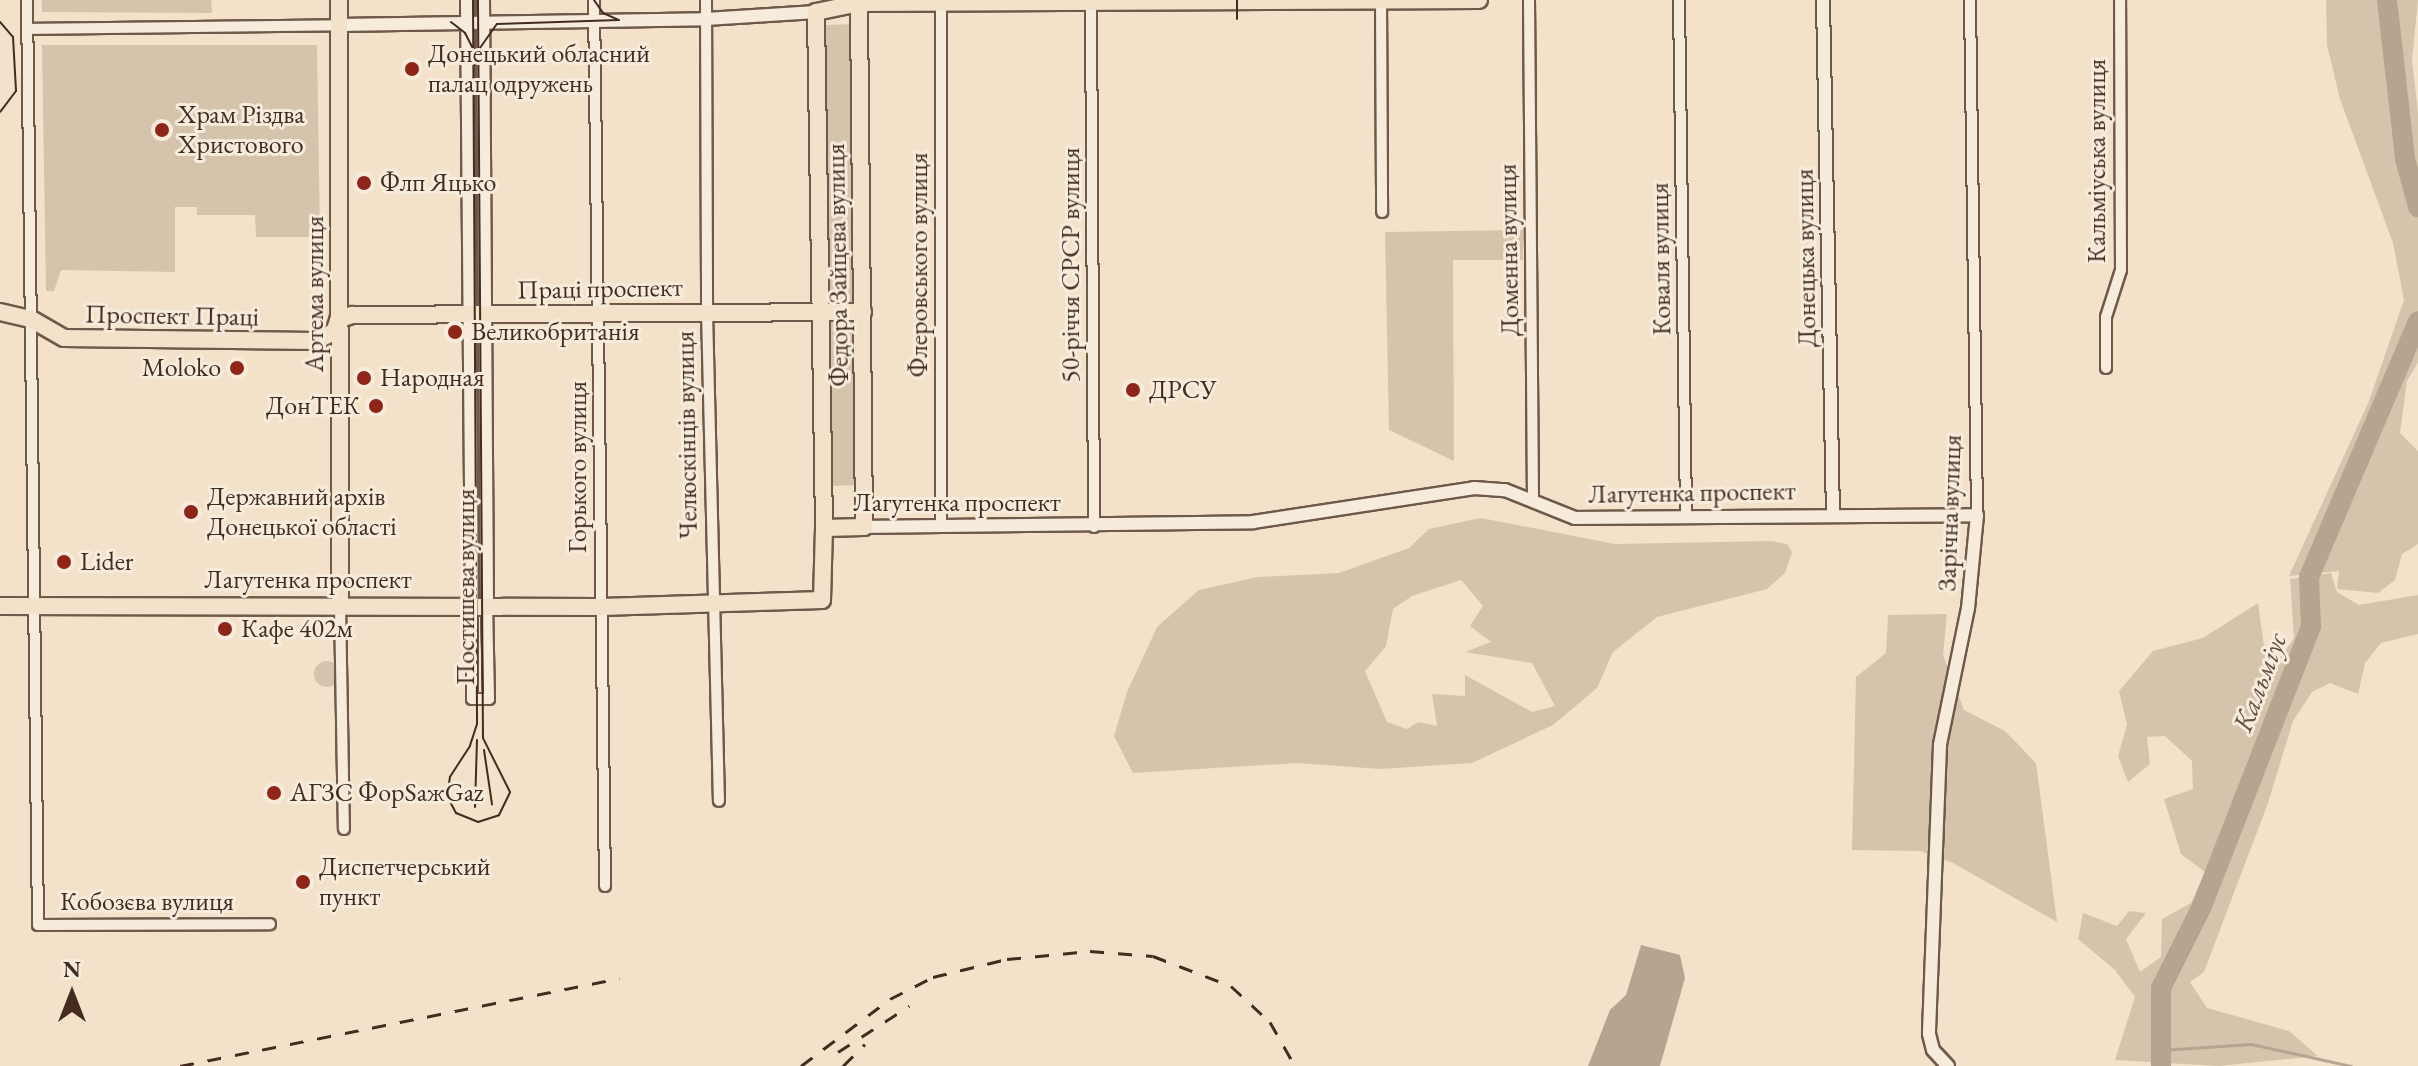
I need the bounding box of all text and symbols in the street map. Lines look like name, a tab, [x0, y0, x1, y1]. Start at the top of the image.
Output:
place label: Донецький обласний палац одружень	[428, 38, 650, 100]
street label: Кальміуська вулиця	[2081, 59, 2113, 263]
marker: Донецький обласний палац одружень	[403, 60, 421, 78]
place label: Храм Різдва Христового	[178, 99, 305, 160]
marker: Храм Різдва Христового	[153, 121, 171, 139]
street label: Федора Зайцева вулиця	[820, 143, 856, 387]
street label: 50-річчя СРСР вулиця	[1055, 147, 1087, 383]
street label: Флеровського вулиця	[903, 153, 935, 377]
street label: Доменна вулиця	[1492, 163, 1526, 337]
place label: Флп Яцько	[380, 167, 496, 199]
street label: Донецька вулиця	[1789, 168, 1823, 348]
marker: Флп Яцько	[355, 174, 373, 192]
street label: Коваля вулиця	[1644, 182, 1678, 336]
street label: Артема вулиця	[299, 216, 331, 372]
street label: Праці проспект	[517, 272, 683, 306]
street label: Проспект Праці	[85, 299, 259, 333]
place label: Великобританія	[471, 316, 640, 348]
marker: Великобританія	[446, 323, 464, 341]
street label: Челюскінців вулиця	[670, 330, 704, 540]
place label: Moloko	[142, 352, 221, 384]
marker: Moloko	[228, 359, 246, 377]
place label: Народная	[380, 362, 485, 394]
marker: Народная	[355, 369, 373, 387]
place label: ДРСУ	[1149, 374, 1217, 406]
street label: Горького вулиця	[562, 381, 594, 553]
marker: ДРСУ	[1124, 381, 1142, 399]
place label: ДонТЕК	[266, 390, 360, 422]
marker: ДонТЕК	[367, 397, 385, 415]
street label: Зарічна вулиця	[1932, 434, 1968, 592]
street label: Лагутенка проспект	[1588, 476, 1796, 510]
place label: Державний архів Донецької області	[207, 481, 397, 542]
street label: Лагутенка проспект	[853, 487, 1061, 519]
street label: Постишева вулиця	[450, 489, 482, 685]
marker: Державний архів Донецької області	[182, 503, 200, 521]
place label: Lider	[80, 546, 134, 578]
marker: Lider	[55, 553, 73, 571]
street label: Лагутенка проспект	[204, 564, 412, 596]
place label: Кафе 402м	[241, 613, 353, 645]
marker: Кафе 402м	[216, 620, 234, 638]
water label: Кальміус	[2225, 628, 2293, 736]
place label: АГЗС ФорSажGaz	[290, 777, 483, 809]
marker: АГЗС ФорSажGaz	[265, 784, 283, 802]
place label: Диспетчерський пункт	[319, 851, 491, 912]
marker: Диспетчерський пункт	[294, 873, 312, 891]
street label: Кобозєва вулиця	[60, 886, 234, 918]
north arrow	[32, 954, 112, 1034]
text: N	[63, 955, 81, 984]

